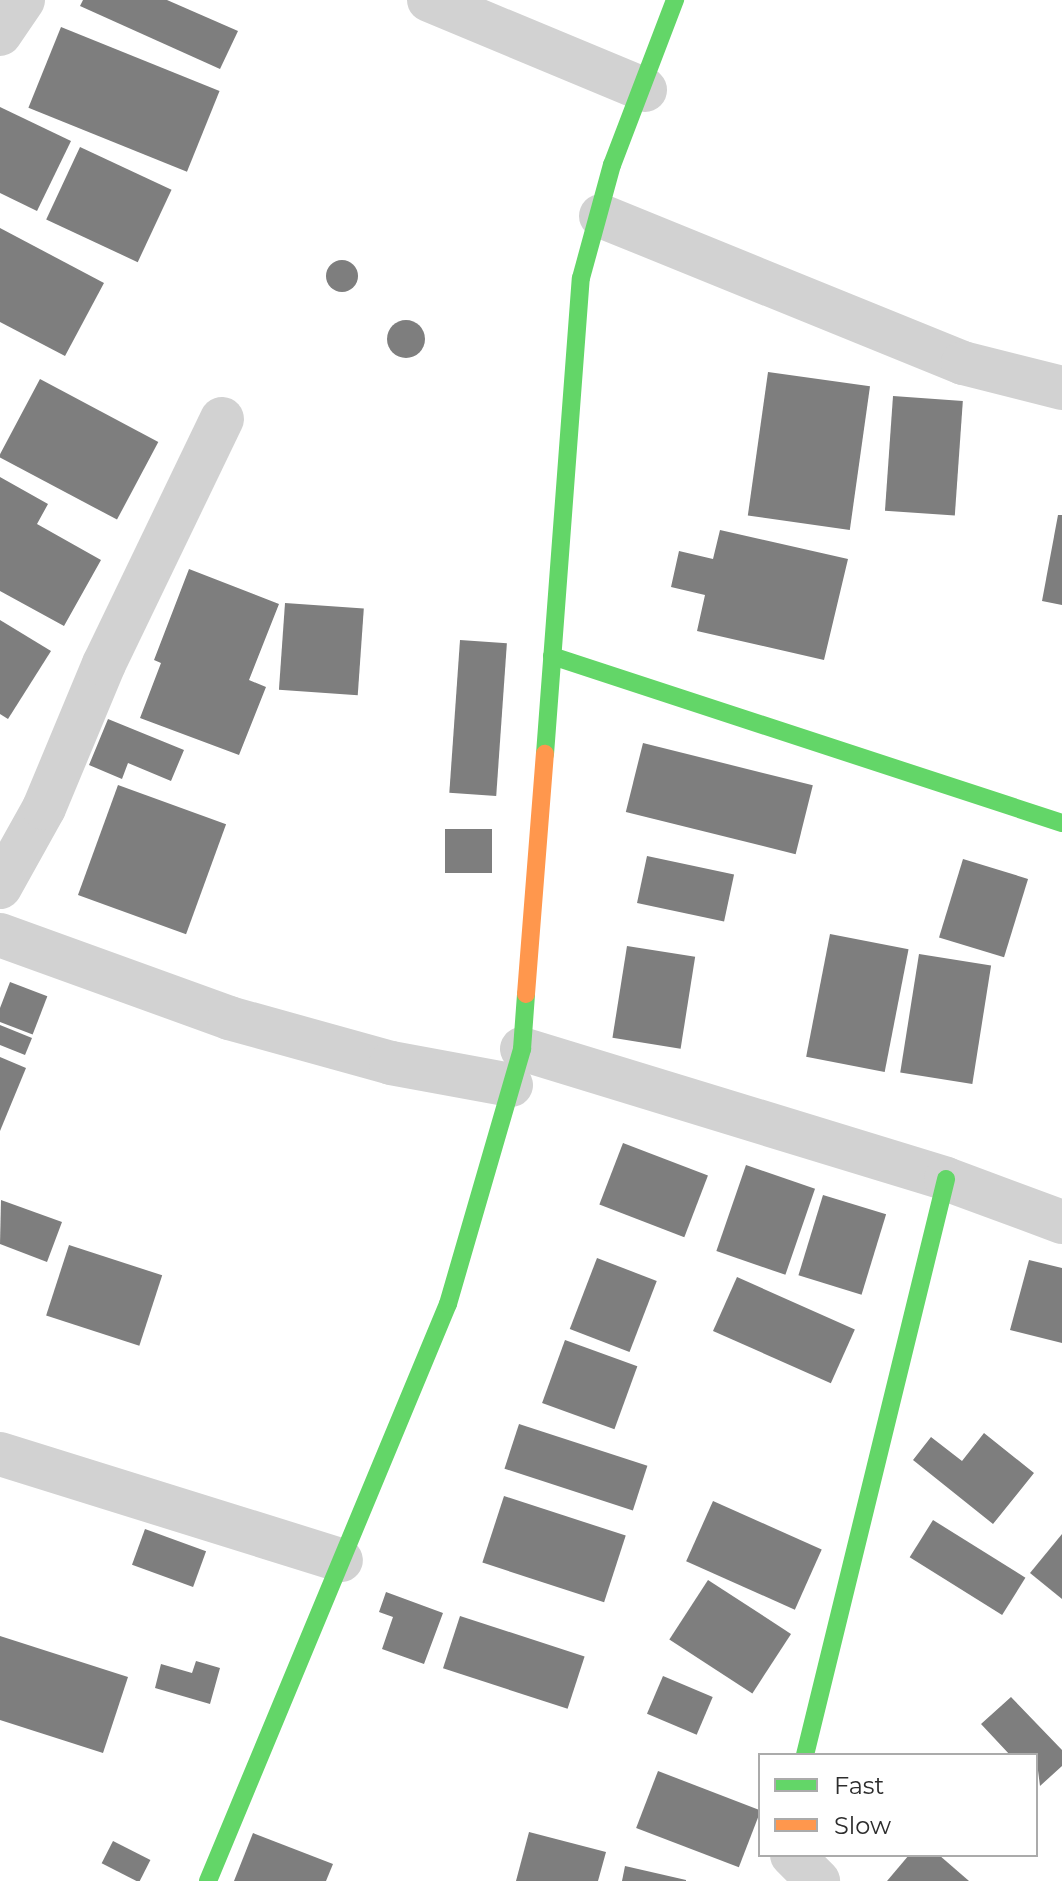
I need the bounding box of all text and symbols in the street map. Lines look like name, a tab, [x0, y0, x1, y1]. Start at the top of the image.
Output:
legend	[758, 1753, 1038, 1857]
text: Fast	[834, 1771, 884, 1800]
text: Slow	[834, 1811, 891, 1840]

